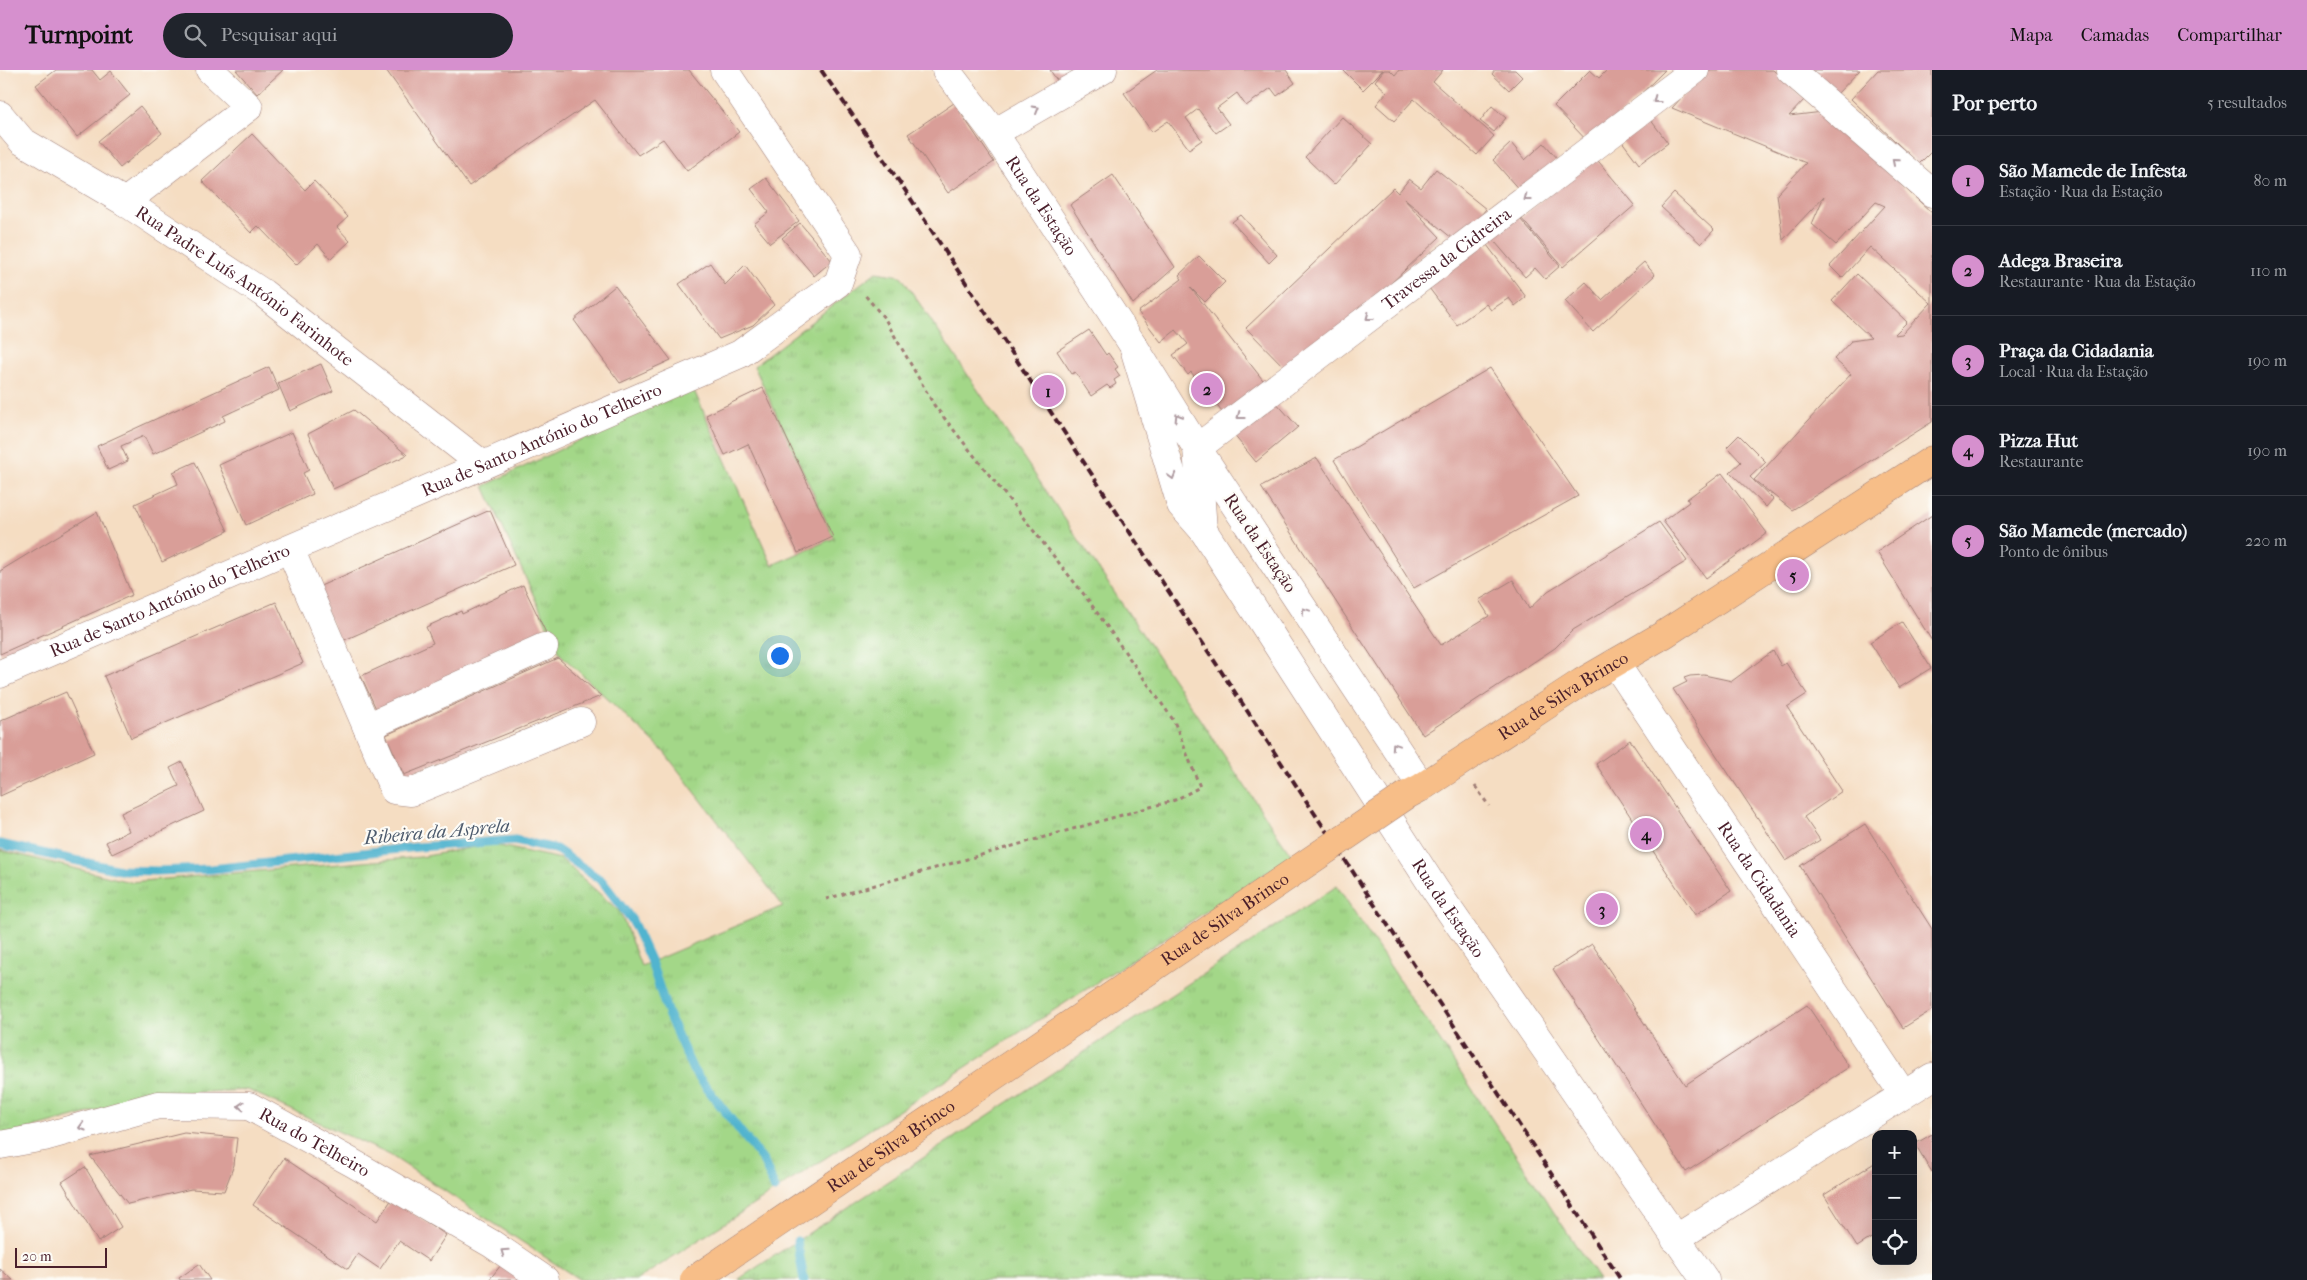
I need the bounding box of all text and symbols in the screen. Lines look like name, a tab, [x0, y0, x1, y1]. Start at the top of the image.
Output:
search box	[163, 13, 513, 58]
text: Turnpoint	[25, 21, 133, 49]
icon: search	[181, 21, 209, 49]
text: Pesquisar aqui	[221, 24, 337, 46]
text: Mapa	[2010, 25, 2053, 46]
text: Camadas	[2081, 25, 2149, 46]
text: Compartilhar	[2177, 25, 2282, 46]
text: Por perto	[1952, 91, 2037, 115]
text: 5 resultados	[2207, 93, 2287, 112]
one-way arrow	[1653, 94, 1662, 102]
one-way arrow	[1031, 105, 1040, 115]
street label: Rua da Estação	[1001, 152, 1082, 259]
one-way arrow	[1892, 158, 1901, 167]
text: São Mamede de Infesta	[1999, 160, 2187, 182]
text: 1	[1965, 171, 1971, 190]
text: 80 m	[2253, 171, 2287, 190]
text: Estação · Rua da Estação	[1999, 182, 2163, 201]
one-way arrow	[1523, 192, 1533, 201]
street label: Rua Padre Luís António Farinhote	[132, 201, 358, 371]
street label: Travessa da Cidreira	[1378, 203, 1516, 314]
text: Adega Braseira	[1999, 250, 2122, 272]
text: 2	[1964, 261, 1972, 280]
text: 110 m	[2250, 261, 2287, 280]
text: Restaurante · Rua da Estação	[1999, 272, 2196, 291]
one-way arrow	[1366, 312, 1375, 321]
text: Praça da Cidadania	[1999, 340, 2154, 362]
text: 3	[1965, 351, 1971, 370]
text: 190 m	[2247, 351, 2287, 370]
text: Local · Rua da Estação	[1999, 362, 2148, 381]
pin: 2	[1191, 370, 1223, 408]
pin: 1	[1032, 372, 1064, 410]
street label: Rua de Santo António do Telheiro	[418, 379, 665, 501]
one-way arrow	[1237, 410, 1246, 418]
one-way arrow	[1175, 414, 1184, 423]
text: Pizza Hut	[1999, 430, 2078, 452]
text: 4	[1963, 441, 1973, 460]
text: 190 m	[2247, 441, 2287, 460]
text: Restaurante	[1999, 452, 2083, 471]
one-way arrow	[1167, 471, 1177, 479]
street label: Rua da Estação	[1219, 490, 1301, 596]
text: São Mamede (mercado)	[1999, 520, 2187, 542]
text: 5	[1965, 531, 1971, 550]
text: 220 m	[2245, 531, 2287, 550]
street label: Rua de Santo António do Telheiro	[47, 539, 293, 662]
text: Ponto de ônibus	[1999, 542, 2108, 561]
pin: 5	[1777, 556, 1809, 594]
one-way arrow	[1302, 607, 1312, 616]
your location	[767, 643, 793, 669]
street label: Rua de Silva Brinco	[1494, 647, 1632, 745]
one-way arrow	[1392, 742, 1402, 751]
water label: Ribeira da Asprela	[361, 815, 511, 850]
pin: 4	[1630, 815, 1662, 853]
street label: Rua da Cidadania	[1713, 817, 1806, 942]
street label: Rua da Estação	[1407, 855, 1489, 962]
street label: Rua de Silva Brinco	[1157, 868, 1293, 970]
pin: 3	[1586, 890, 1618, 928]
street label: Rua de Silva Brinco	[823, 1095, 959, 1197]
one-way arrow	[237, 1100, 245, 1111]
street label: Rua do Telheiro	[255, 1103, 374, 1181]
one-way arrow	[78, 1121, 86, 1131]
map controls	[1872, 1130, 1917, 1265]
button: +	[1872, 1130, 1917, 1175]
button: −	[1872, 1175, 1917, 1220]
button: locate	[1872, 1220, 1917, 1265]
scale bar	[15, 1245, 108, 1268]
text: 20 m	[22, 1248, 52, 1265]
one-way arrow	[501, 1249, 510, 1258]

